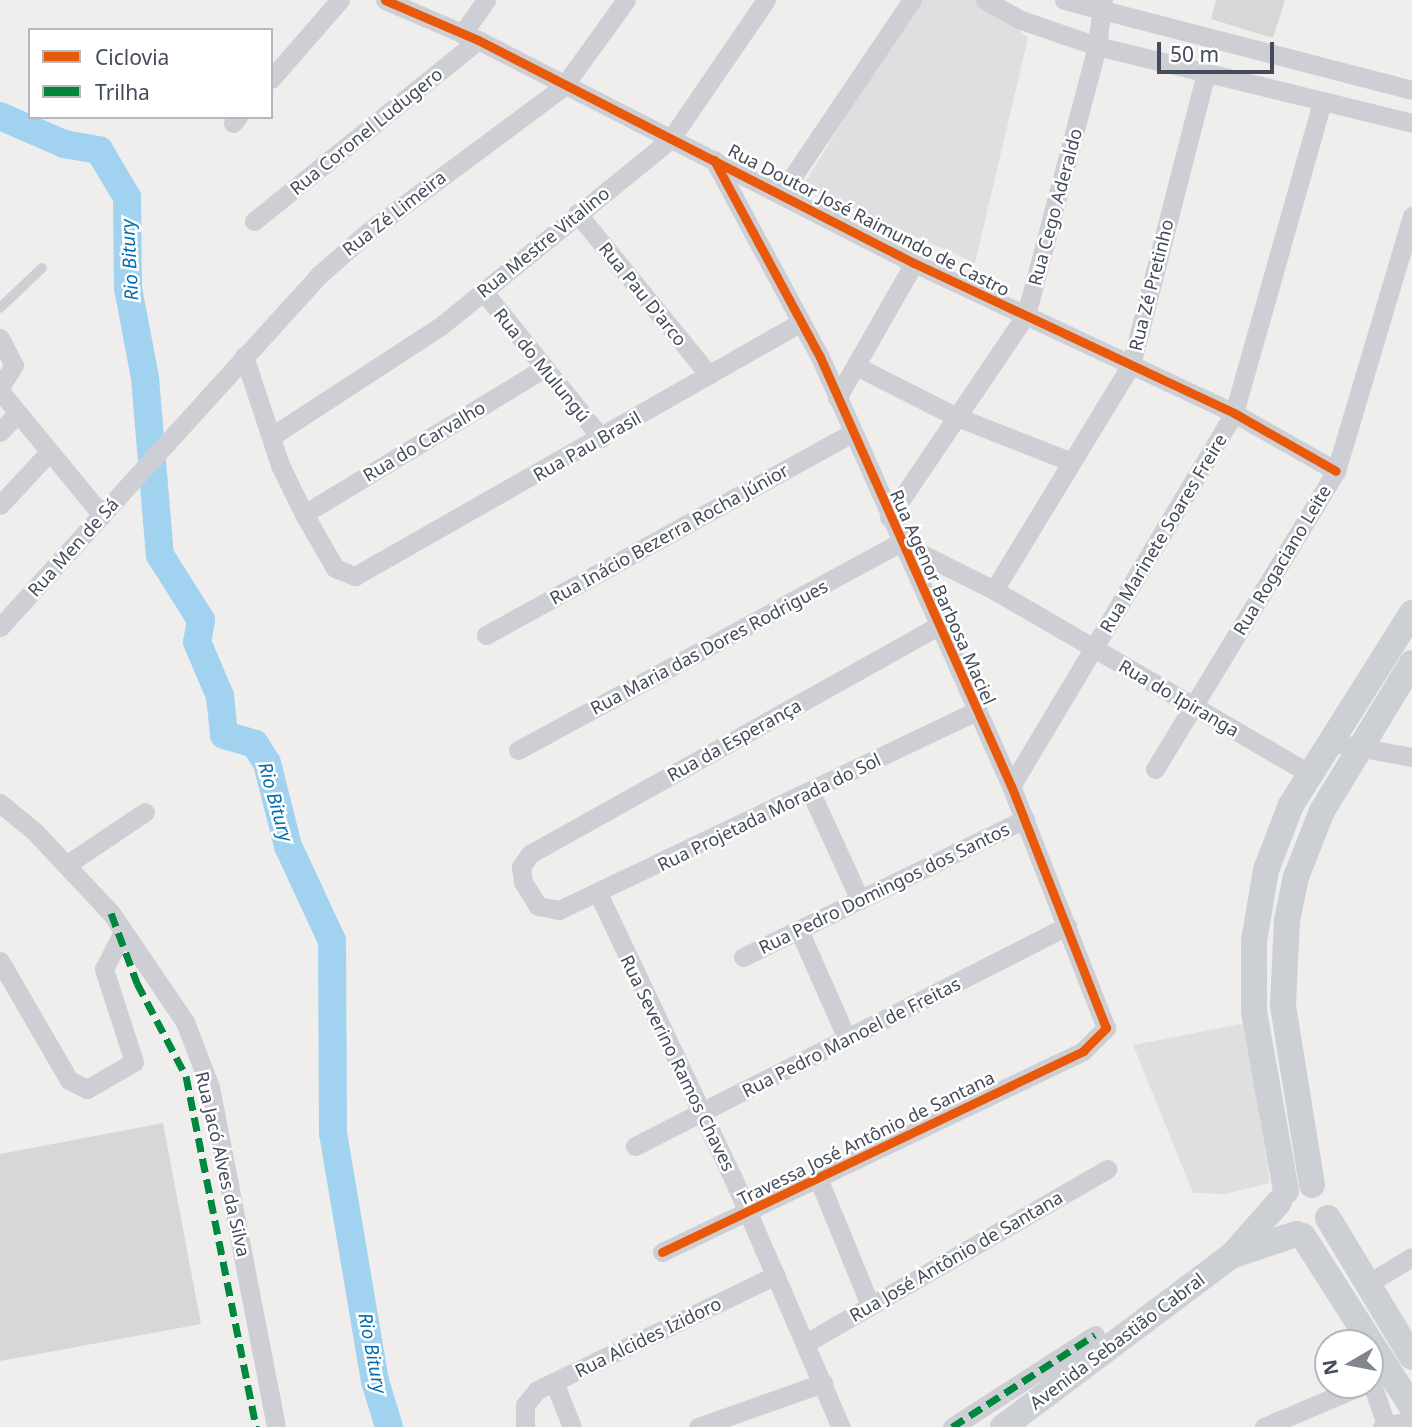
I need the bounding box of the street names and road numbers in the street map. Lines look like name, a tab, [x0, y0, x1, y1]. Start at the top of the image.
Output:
street label: Rua Coronel Ludugero	[285, 63, 447, 199]
street label: Rua Cego Aderaldo	[1024, 126, 1086, 288]
street label: Rua Doutor José Raimundo de Castro	[725, 139, 1013, 301]
street label: Rua Zé Limeira	[338, 166, 450, 260]
street label: Rua Mestre Vitalino	[472, 182, 614, 302]
street label: Rua Zé Pretinho	[1124, 217, 1178, 353]
street label: Rua Pau D'arco	[595, 238, 691, 350]
street label: Rua do Mulungú	[489, 304, 595, 426]
street label: Rua do Carvalho	[359, 396, 489, 486]
street label: Rua Pau Brasil	[529, 406, 645, 486]
street label: Rua Marinete Soares Freire	[1095, 430, 1231, 636]
street label: Rua Inácio Bezerra Rocha Júnior	[546, 459, 792, 609]
street label: Rua Rogaciano Leite	[1229, 481, 1335, 639]
street label: Rua Agenor Barbosa Maciel	[886, 486, 1000, 708]
street label: Rua Men de Sá	[23, 493, 123, 601]
street label: Rua Maria das Dores Rodrigues	[587, 575, 831, 719]
street label: Rua do Ipiranga	[1115, 655, 1243, 741]
street label: Rua da Esperança	[663, 694, 805, 786]
street label: Rua Projetada Morada do Sol	[654, 748, 884, 876]
street label: Rua Pedro Domingos dos Santos	[755, 818, 1013, 958]
street label: Rua Severino Ramos Chaves	[616, 951, 740, 1175]
street label: Rua Pedro Manoel de Freitas	[738, 972, 964, 1102]
street label: Travessa José Antônio de Santana	[734, 1066, 998, 1210]
street label: Rua Jacó Alves da Silva	[191, 1069, 255, 1259]
street label: Rua José Antônio de Santana	[846, 1186, 1066, 1326]
street label: Avenida Sebastião Cabral	[1025, 1268, 1209, 1414]
street label: Rua Alcides Izidoro	[571, 1292, 725, 1382]

